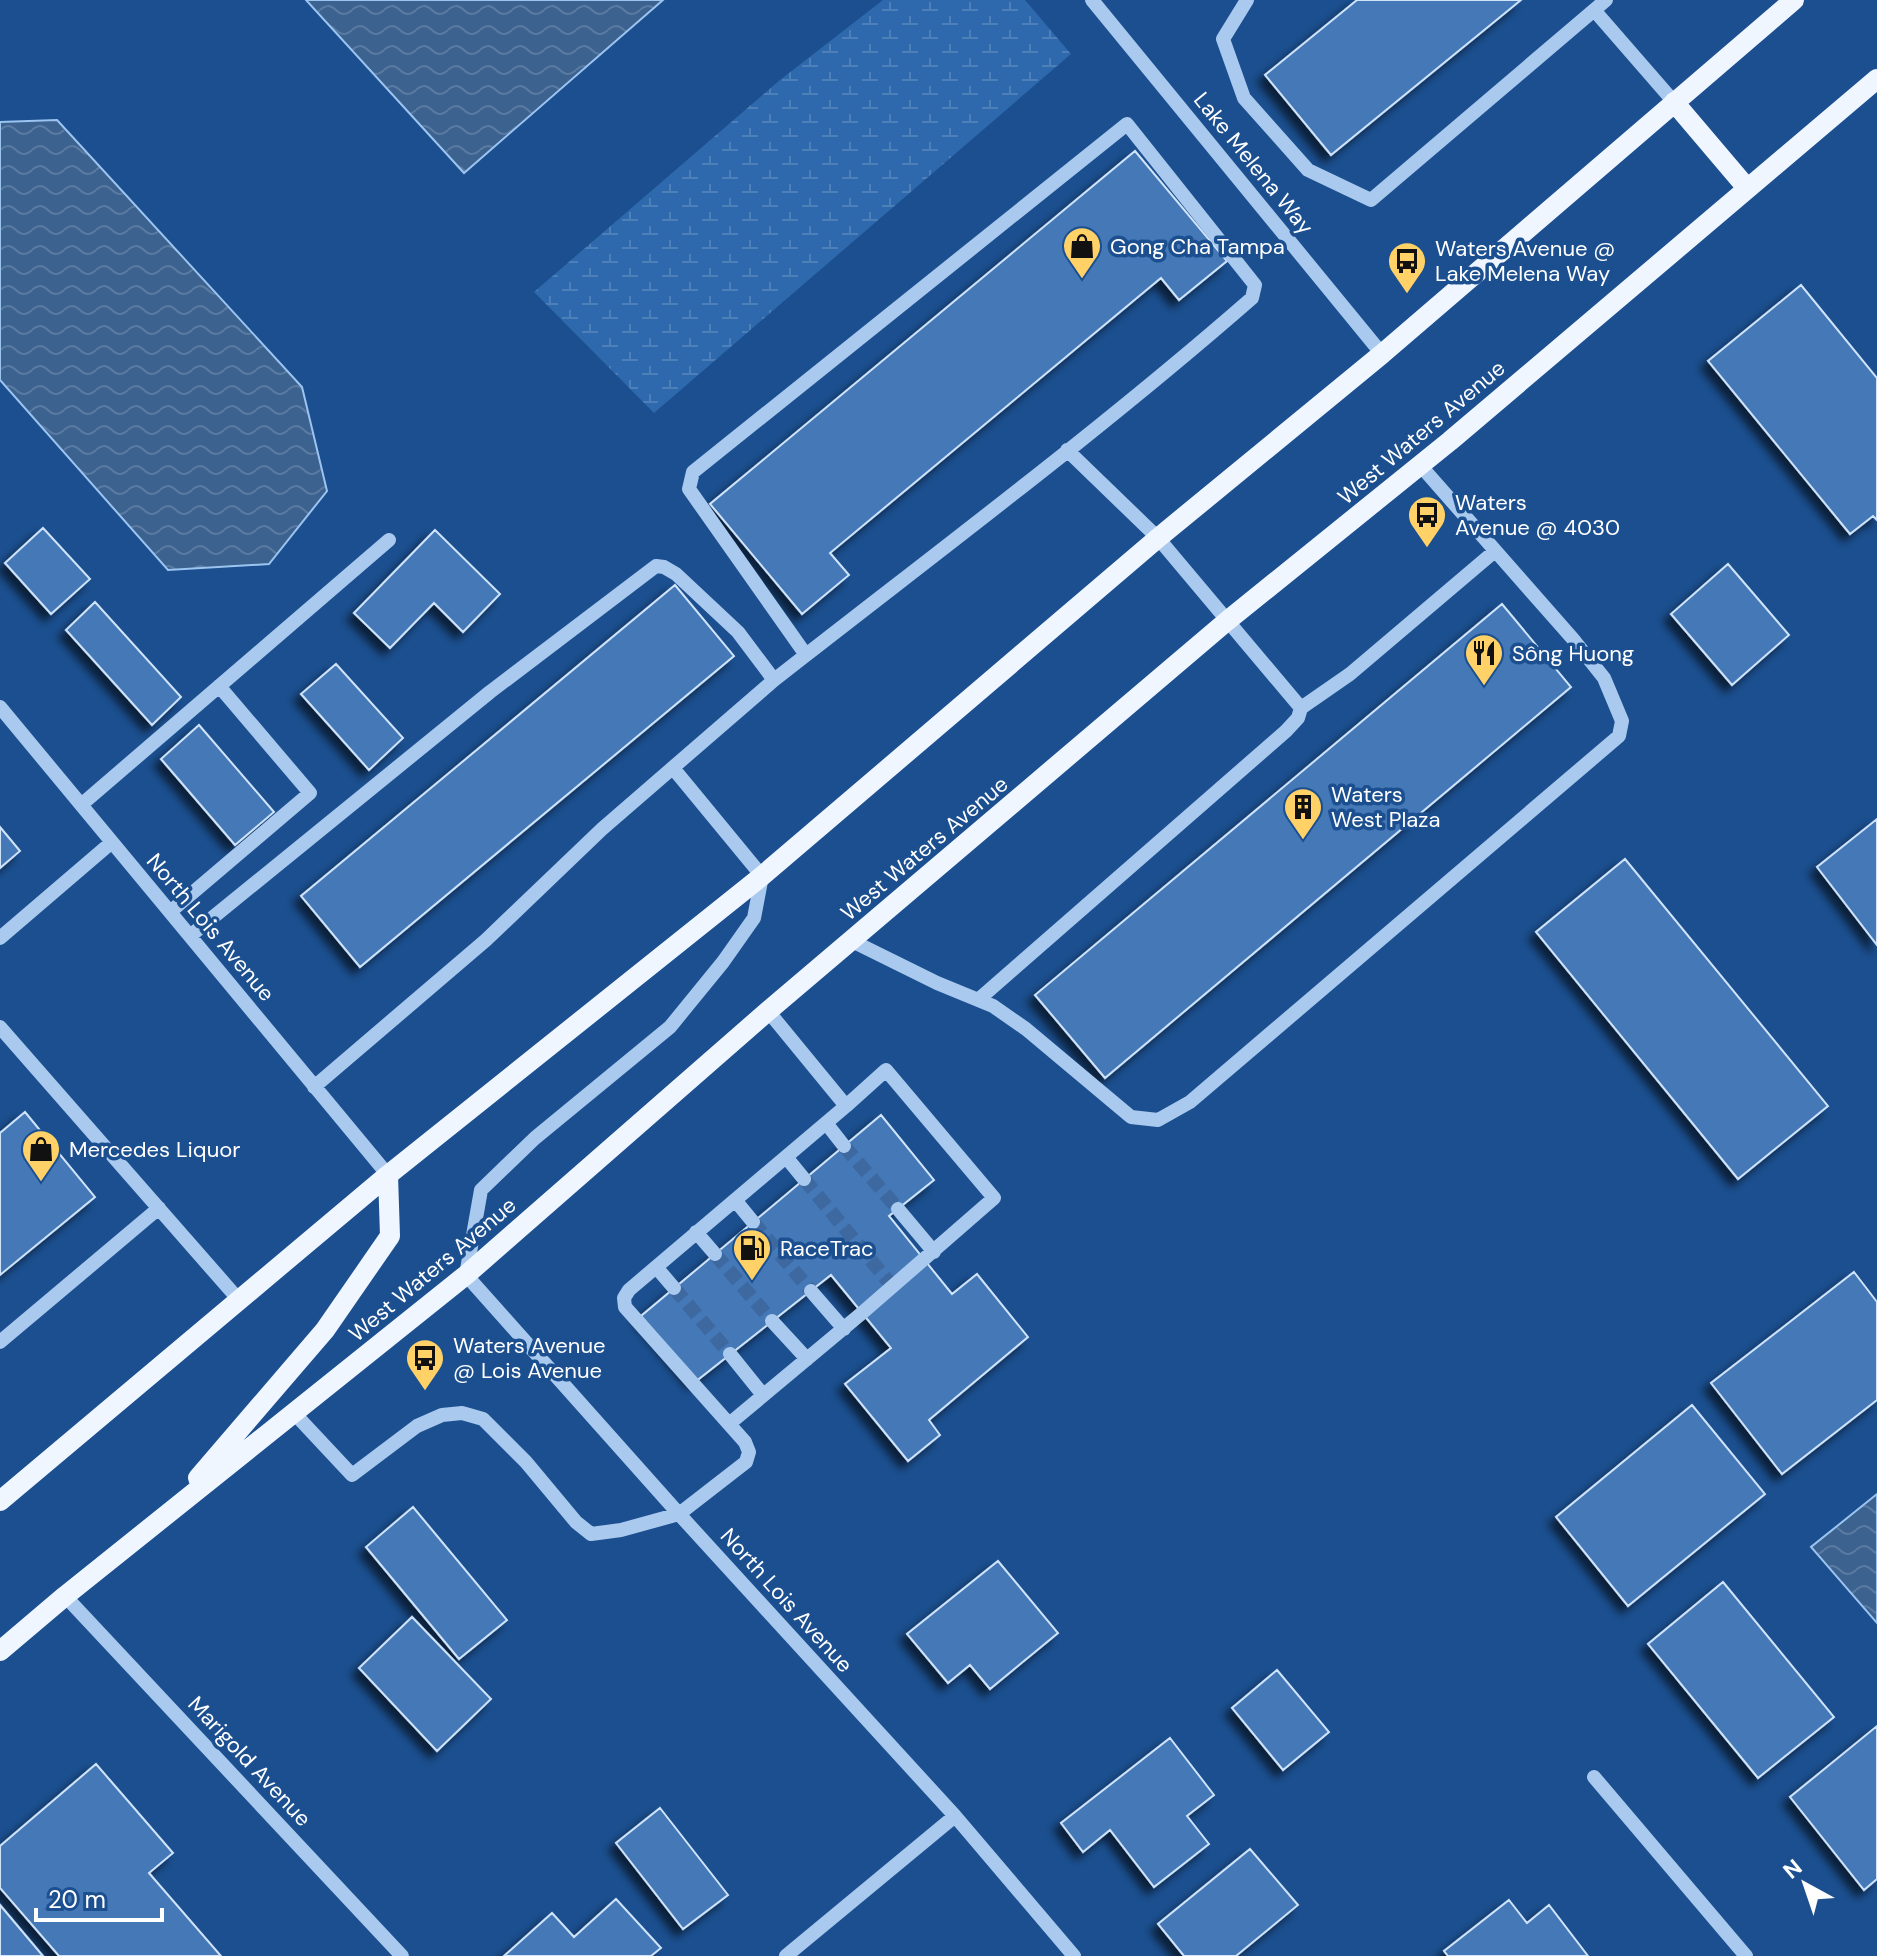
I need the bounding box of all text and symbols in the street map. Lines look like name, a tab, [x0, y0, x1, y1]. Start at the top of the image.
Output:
street label: Lake Melena Way	[1187, 86, 1320, 241]
shop icon: Gong Cha Tampa	[1061, 225, 1103, 280]
place label: Gong Cha Tampa	[1110, 232, 1285, 261]
place label: Waters Avenue @ Lake Melena Way	[1435, 234, 1615, 288]
bus stop icon: Waters Avenue @ Lake Melena Way	[1386, 240, 1428, 295]
street label: West Waters Avenue	[1331, 354, 1511, 511]
place label: Waters Avenue @ 4030	[1455, 488, 1620, 542]
bus stop icon: Waters Avenue @ 4030	[1406, 494, 1448, 549]
restaurant icon: Sông Huong	[1463, 632, 1505, 687]
place label: Sông Huong	[1512, 639, 1634, 668]
street label: West Waters Avenue	[834, 770, 1014, 927]
place label: Waters West Plaza	[1331, 780, 1440, 834]
building icon: Waters West Plaza	[1282, 786, 1324, 841]
street label: North Lois Avenue	[140, 847, 281, 1007]
shop icon: Mercedes Liquor	[20, 1128, 62, 1183]
place label: Mercedes Liquor	[69, 1135, 240, 1164]
street label: West Waters Avenue	[342, 1191, 522, 1348]
fuel station icon: RaceTrac	[731, 1227, 773, 1282]
place label: RaceTrac	[780, 1234, 874, 1263]
place label: Waters Avenue @ Lois Avenue	[453, 1331, 605, 1385]
bus stop icon: Waters Avenue @ Lois Avenue	[404, 1337, 446, 1392]
street label: North Lois Avenue	[714, 1522, 859, 1679]
street label: Marigold Avenue	[182, 1690, 318, 1833]
north arrow	[1765, 1844, 1845, 1924]
text: N	[1777, 1853, 1808, 1885]
scale bar	[36, 1872, 162, 1922]
text: 20 m	[48, 1884, 106, 1915]

